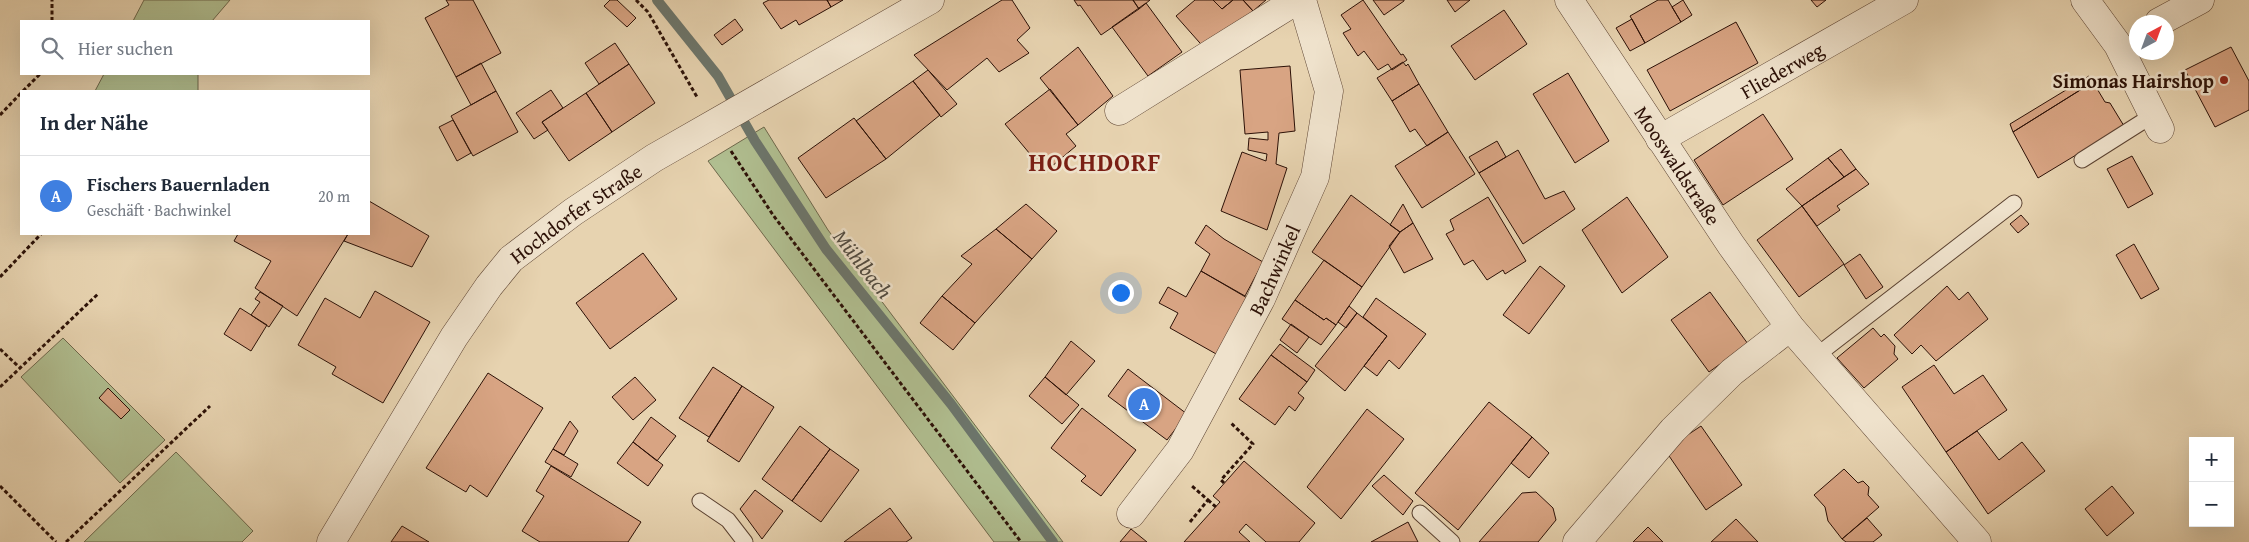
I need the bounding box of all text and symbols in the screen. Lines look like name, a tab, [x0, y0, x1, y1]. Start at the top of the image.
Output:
north arrow	[2129, 15, 2174, 60]
search box	[20, 20, 370, 75]
icon: search	[38, 34, 66, 62]
text: Hier suchen	[78, 34, 173, 62]
street label: Fliederweg	[1735, 34, 1829, 105]
place label: Simonas Hairshop	[2053, 66, 2214, 95]
marker: Simonas Hairshop	[2218, 74, 2230, 86]
street label: Mooswaldstraße	[1628, 100, 1728, 231]
text: In der Nähe	[40, 107, 148, 138]
district label: HOCHDORF	[1029, 144, 1161, 180]
street label: Hochdorfer Straße	[503, 156, 647, 270]
text: Fischers Bauernladen	[87, 170, 270, 198]
text: A	[51, 184, 61, 208]
text: 20 m	[318, 184, 350, 208]
text: Geschäft · Bachwinkel	[87, 198, 231, 222]
street label: Bachwinkel	[1241, 219, 1307, 320]
water label: Mühlbach	[826, 223, 900, 306]
your location	[1108, 280, 1134, 306]
pin: A	[1128, 385, 1160, 423]
map controls	[2189, 437, 2234, 527]
button: +	[2189, 437, 2234, 482]
button: −	[2189, 482, 2234, 527]

